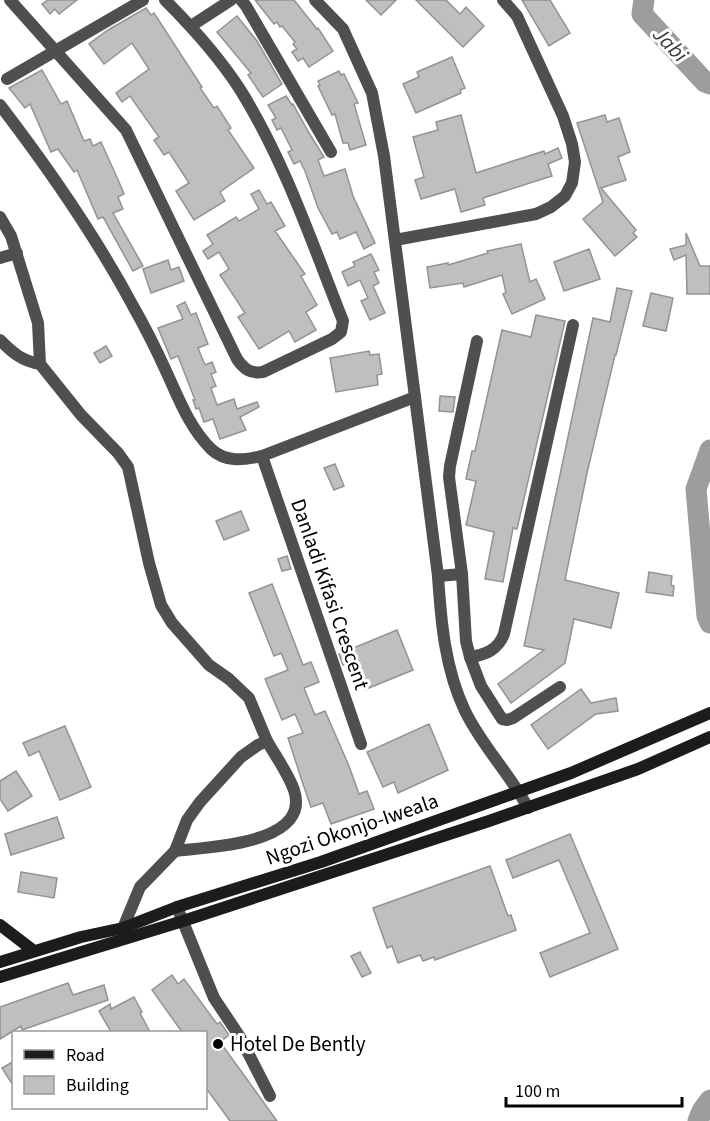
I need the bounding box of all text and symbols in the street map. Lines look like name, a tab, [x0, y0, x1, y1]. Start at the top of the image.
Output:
water label: Jabi	[645, 19, 696, 70]
street label: Danladi Kifasi Crescent	[283, 494, 377, 694]
street label: Ngozi Okonjo-Iweala	[262, 785, 442, 873]
place label: Hotel De Bently	[230, 1029, 366, 1059]
legend	[12, 1031, 207, 1109]
marker: Hotel De Bently	[211, 1037, 225, 1051]
text: Road	[66, 1043, 105, 1068]
scale bar	[506, 1070, 682, 1108]
text: Building	[66, 1073, 129, 1098]
text: 100 m	[515, 1079, 560, 1104]

